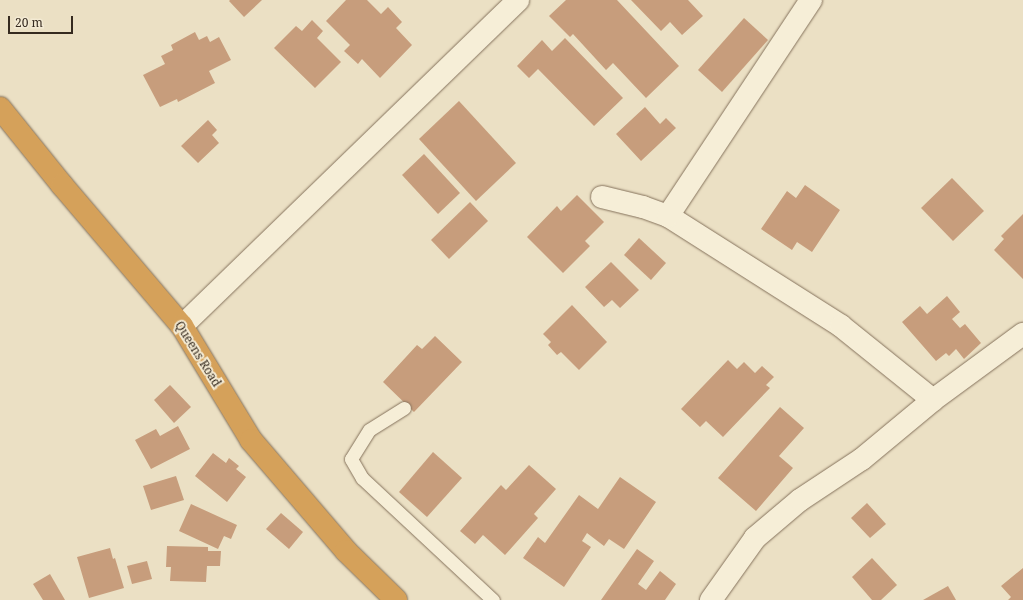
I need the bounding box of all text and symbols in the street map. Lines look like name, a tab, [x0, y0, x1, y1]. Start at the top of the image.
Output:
scale bar	[10, 8, 75, 34]
text: 20 m	[15, 14, 43, 31]
street label: Queens Road	[172, 319, 224, 389]

